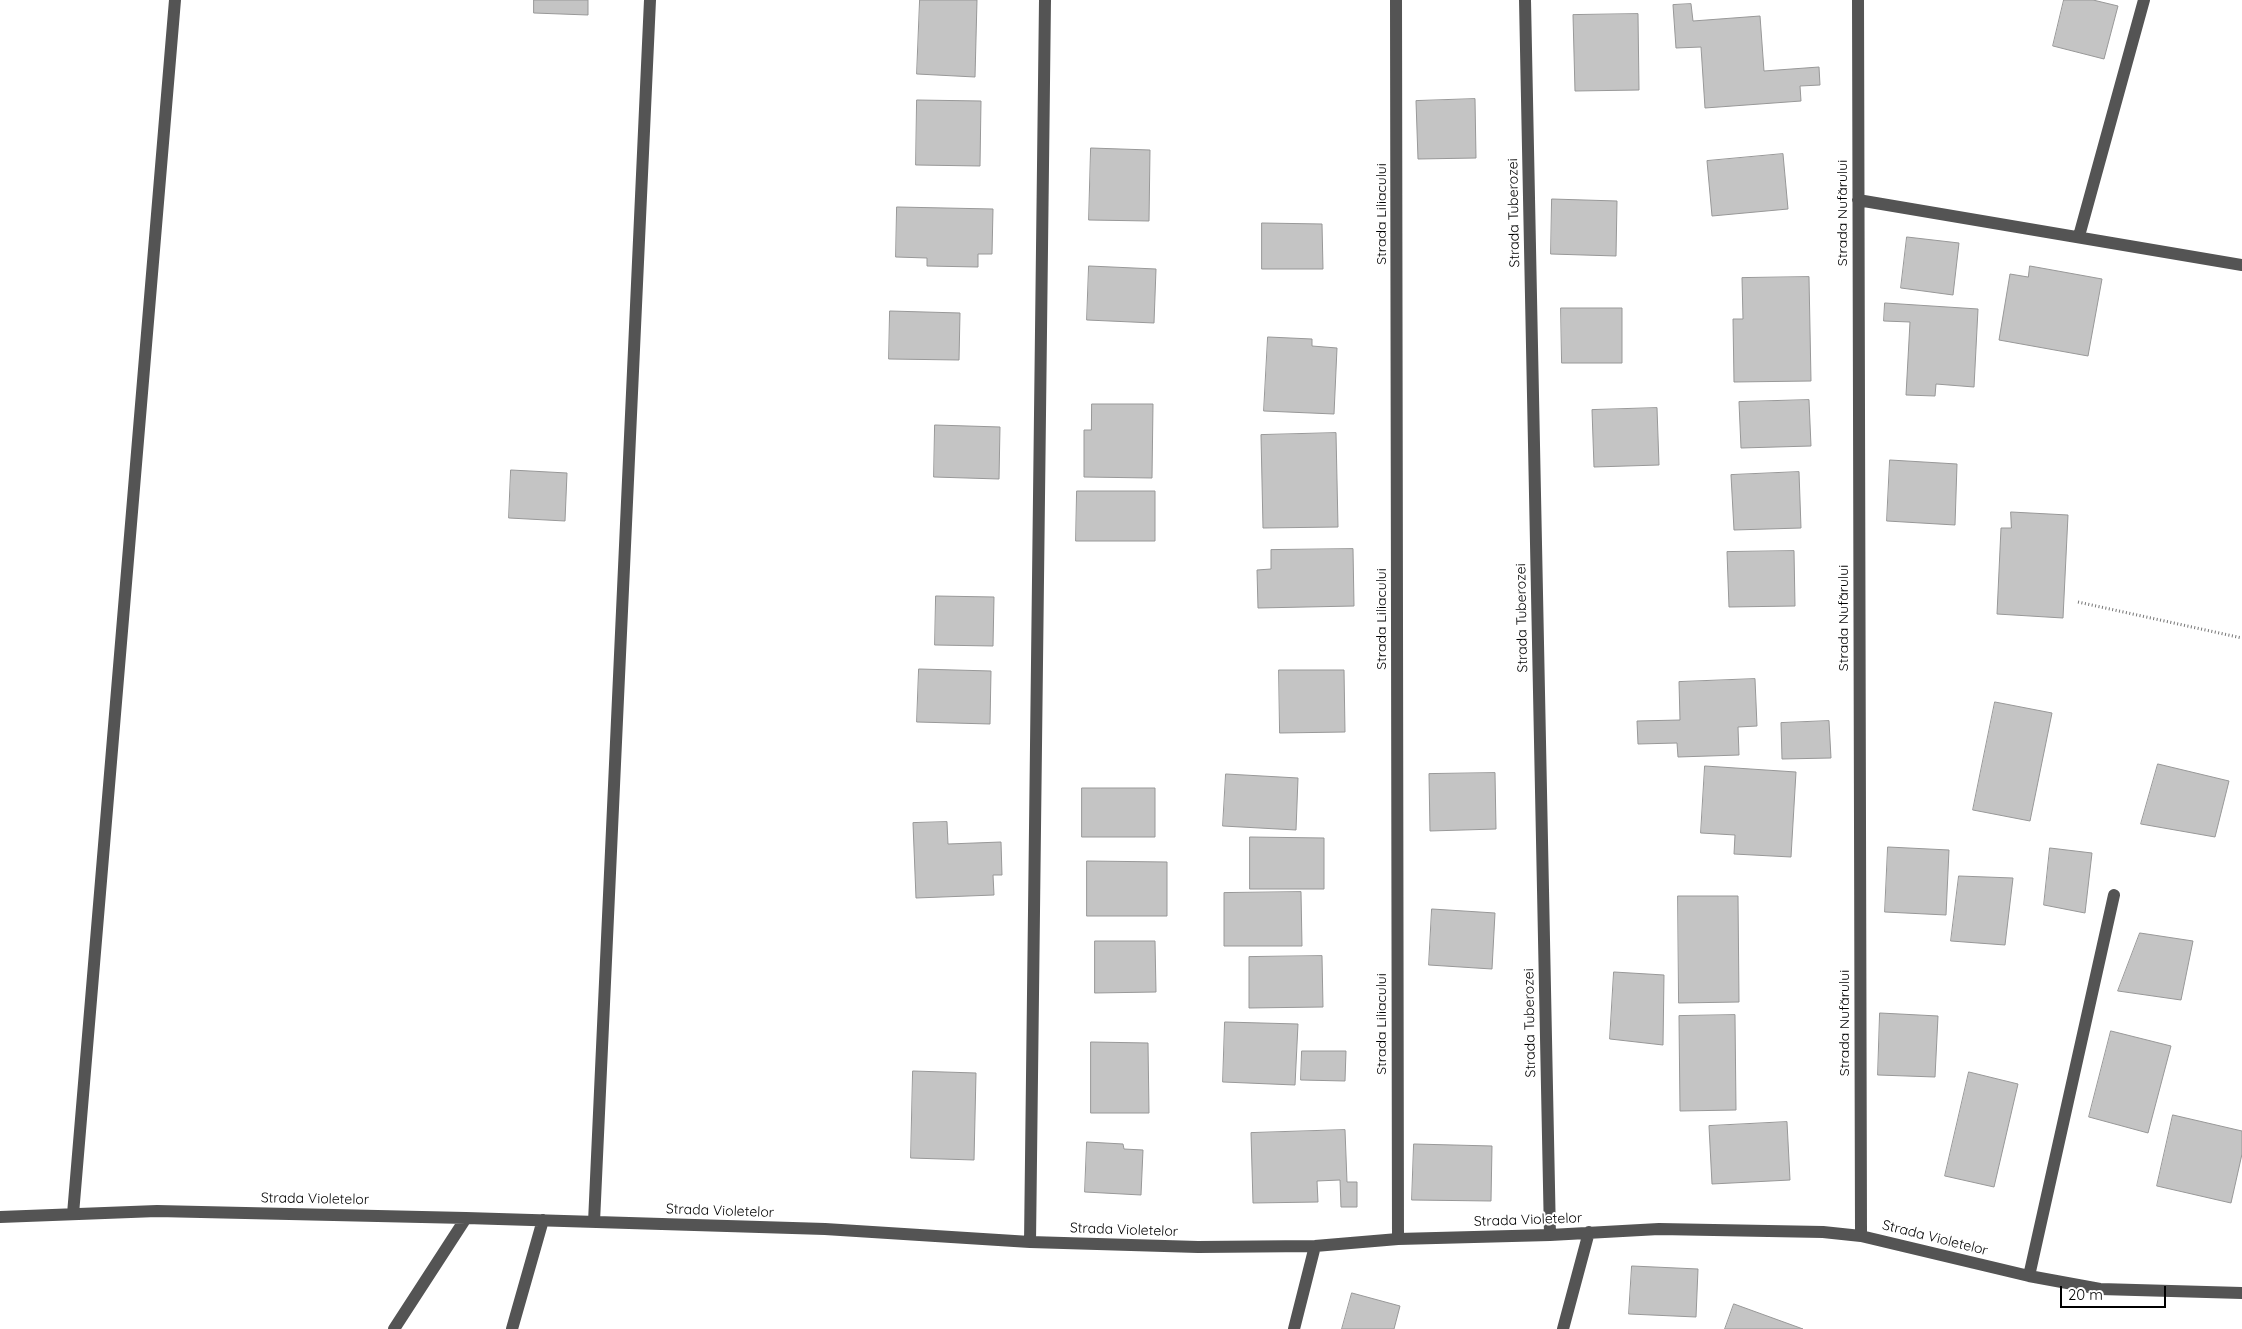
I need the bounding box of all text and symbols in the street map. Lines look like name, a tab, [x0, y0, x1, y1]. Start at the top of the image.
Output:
street label: Strada Tuberozei	[1505, 158, 1523, 268]
street label: Strada Nufărului	[1835, 160, 1851, 266]
street label: Strada Liliacului	[1374, 163, 1390, 265]
street label: Strada Tuberozei	[1513, 563, 1531, 673]
street label: Strada Nufărului	[1836, 565, 1852, 671]
street label: Strada Liliacului	[1374, 568, 1390, 670]
street label: Strada Tuberozei	[1521, 968, 1539, 1078]
street label: Strada Nufărului	[1837, 970, 1853, 1076]
street label: Strada Liliacului	[1374, 973, 1390, 1075]
street label: Strada Violetelor	[261, 1190, 369, 1208]
street label: Strada Violetelor	[666, 1201, 774, 1221]
street label: Strada Violetelor	[1474, 1210, 1582, 1230]
street label: Strada Violetelor	[1880, 1217, 1990, 1259]
street label: Strada Violetelor	[1070, 1220, 1178, 1240]
scale bar	[2062, 1276, 2168, 1308]
text: 20 m	[2068, 1285, 2103, 1304]

